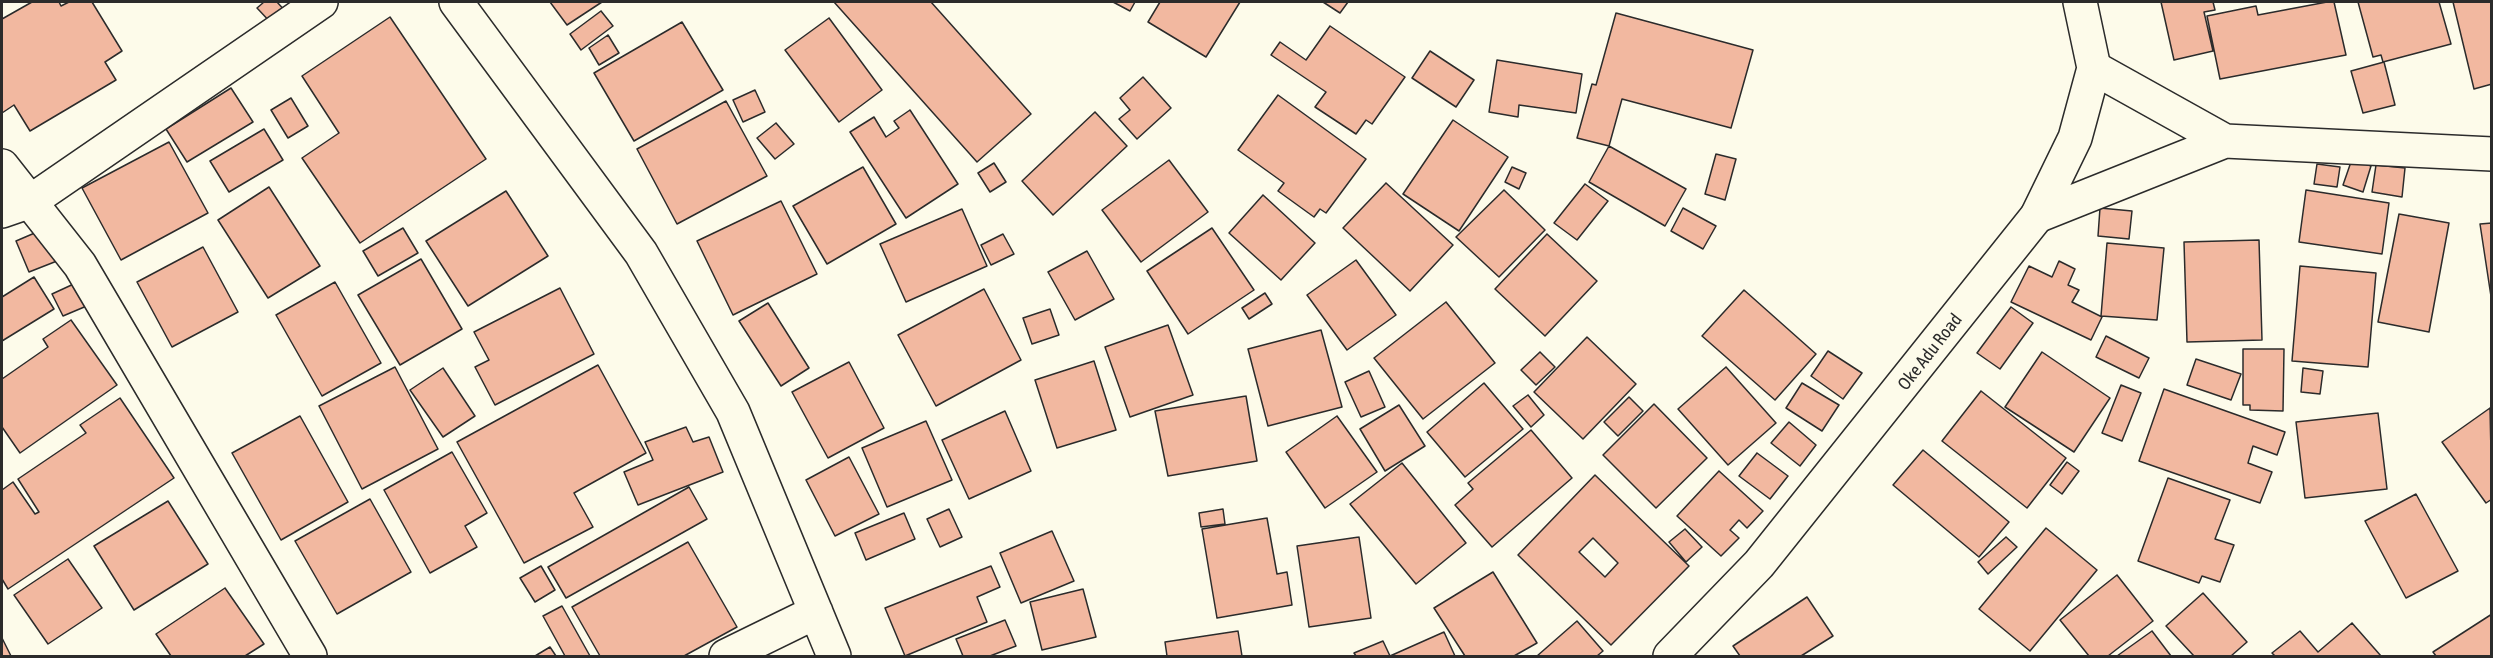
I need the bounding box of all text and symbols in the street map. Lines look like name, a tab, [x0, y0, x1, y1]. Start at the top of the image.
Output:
street label: Oke Adu Road	[1893, 309, 1967, 395]

